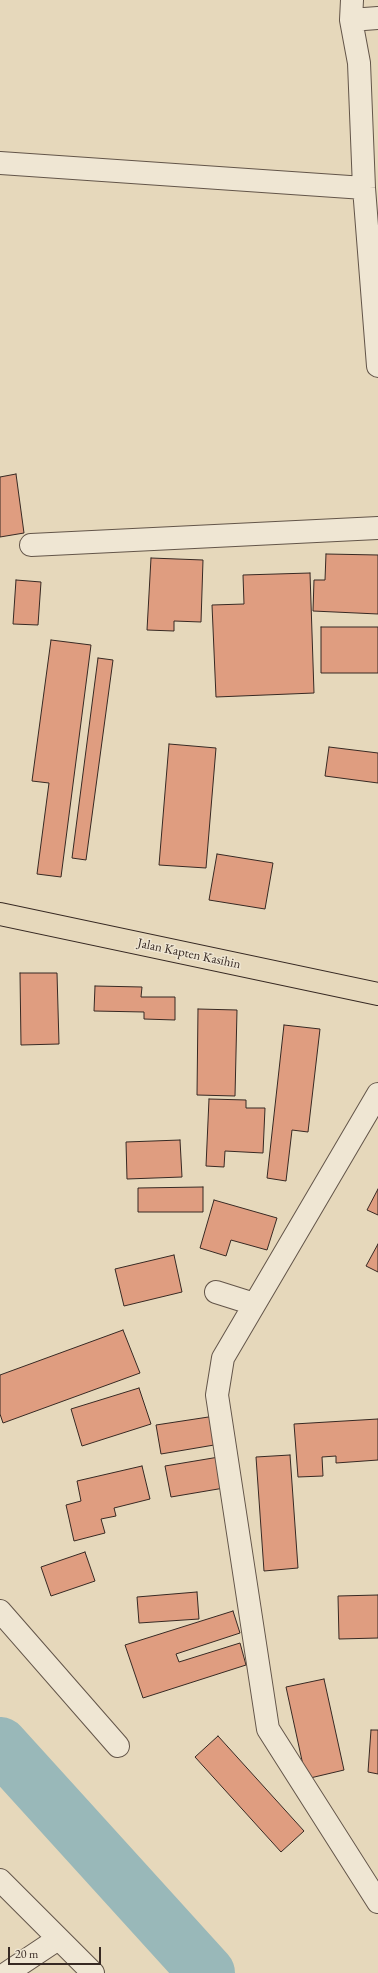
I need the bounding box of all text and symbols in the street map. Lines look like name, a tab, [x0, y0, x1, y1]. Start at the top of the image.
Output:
street label: Jalan Kapten Kasihin	[136, 935, 242, 973]
scale bar	[10, 1939, 103, 1965]
text: 20 m	[15, 1946, 38, 1962]

